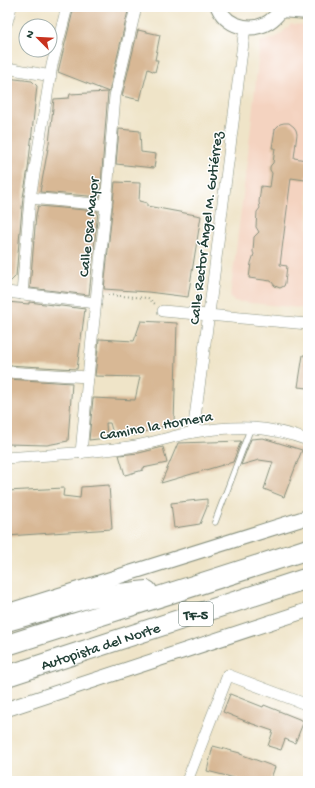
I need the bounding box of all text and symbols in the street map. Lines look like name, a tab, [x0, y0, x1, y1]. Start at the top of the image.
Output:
north arrow	[18, 18, 58, 58]
text: N	[24, 29, 38, 40]
street label: Calle Rector Ángel M. Gutiérrez	[186, 130, 228, 326]
street label: Calle Osa Mayor	[76, 175, 104, 278]
street label: Camino la Hornera	[99, 408, 215, 446]
road number: TF-5	[179, 602, 213, 626]
street label: Autopista del Norte	[39, 620, 163, 675]

